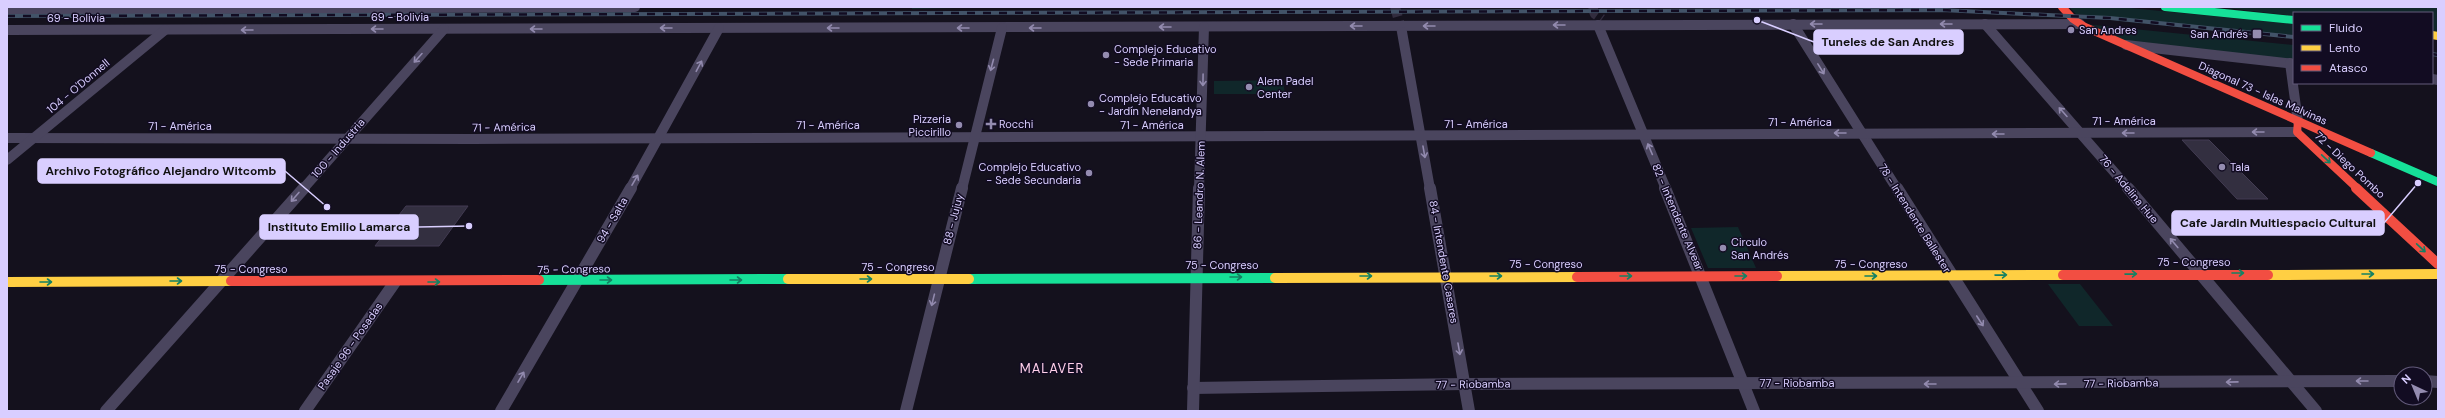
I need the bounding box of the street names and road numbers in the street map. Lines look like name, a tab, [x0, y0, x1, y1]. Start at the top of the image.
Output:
street label: 69 - Bolivia	[371, 10, 429, 24]
street label: 69 - Bolivia	[47, 11, 105, 25]
street label: 104 - O'Donnell	[44, 56, 112, 116]
street label: Diagonal 73 - Islas Malvinas	[2197, 58, 2329, 128]
street label: 71 - América	[2092, 114, 2156, 128]
street label: 100 - Industria	[308, 115, 368, 181]
street label: 71 - América	[1768, 115, 1832, 129]
street label: 71 - América	[1444, 117, 1508, 131]
street label: 71 - América	[796, 118, 860, 132]
street label: 71 - América	[1120, 118, 1184, 132]
street label: 71 - América	[148, 119, 212, 133]
street label: 71 - América	[472, 119, 536, 135]
street label: 72 - Diego Pombo	[2312, 129, 2388, 201]
street label: 86 - Leandro N. Alem	[1190, 140, 1208, 249]
street label: 76 - Adelina Hue	[2096, 152, 2162, 226]
street label: 78 - Intendente Ballester	[1876, 161, 1954, 275]
street label: 82 - Intendente Alvear	[1649, 162, 1707, 272]
street label: 88 - Jujuy	[940, 192, 966, 246]
street label: 94 - Salta	[593, 195, 631, 245]
street label: 84 - Intendente Casares	[1426, 199, 1462, 325]
street label: 75 - Congreso	[2157, 255, 2231, 269]
street label: 75 - Congreso	[1509, 257, 1583, 271]
street label: 75 - Congreso	[1834, 257, 1908, 271]
street label: 75 - Congreso	[1185, 258, 1259, 272]
street label: 75 - Congreso	[861, 260, 935, 274]
street label: 75 - Congreso	[537, 261, 611, 277]
street label: 75 - Congreso	[214, 262, 288, 276]
street label: Pasaje 96 - Posadas	[315, 300, 385, 392]
street label: 77 - Riobamba	[2083, 375, 2159, 391]
street label: 77 - Riobamba	[1435, 376, 1511, 392]
street label: 77 - Riobamba	[1760, 376, 1834, 390]

